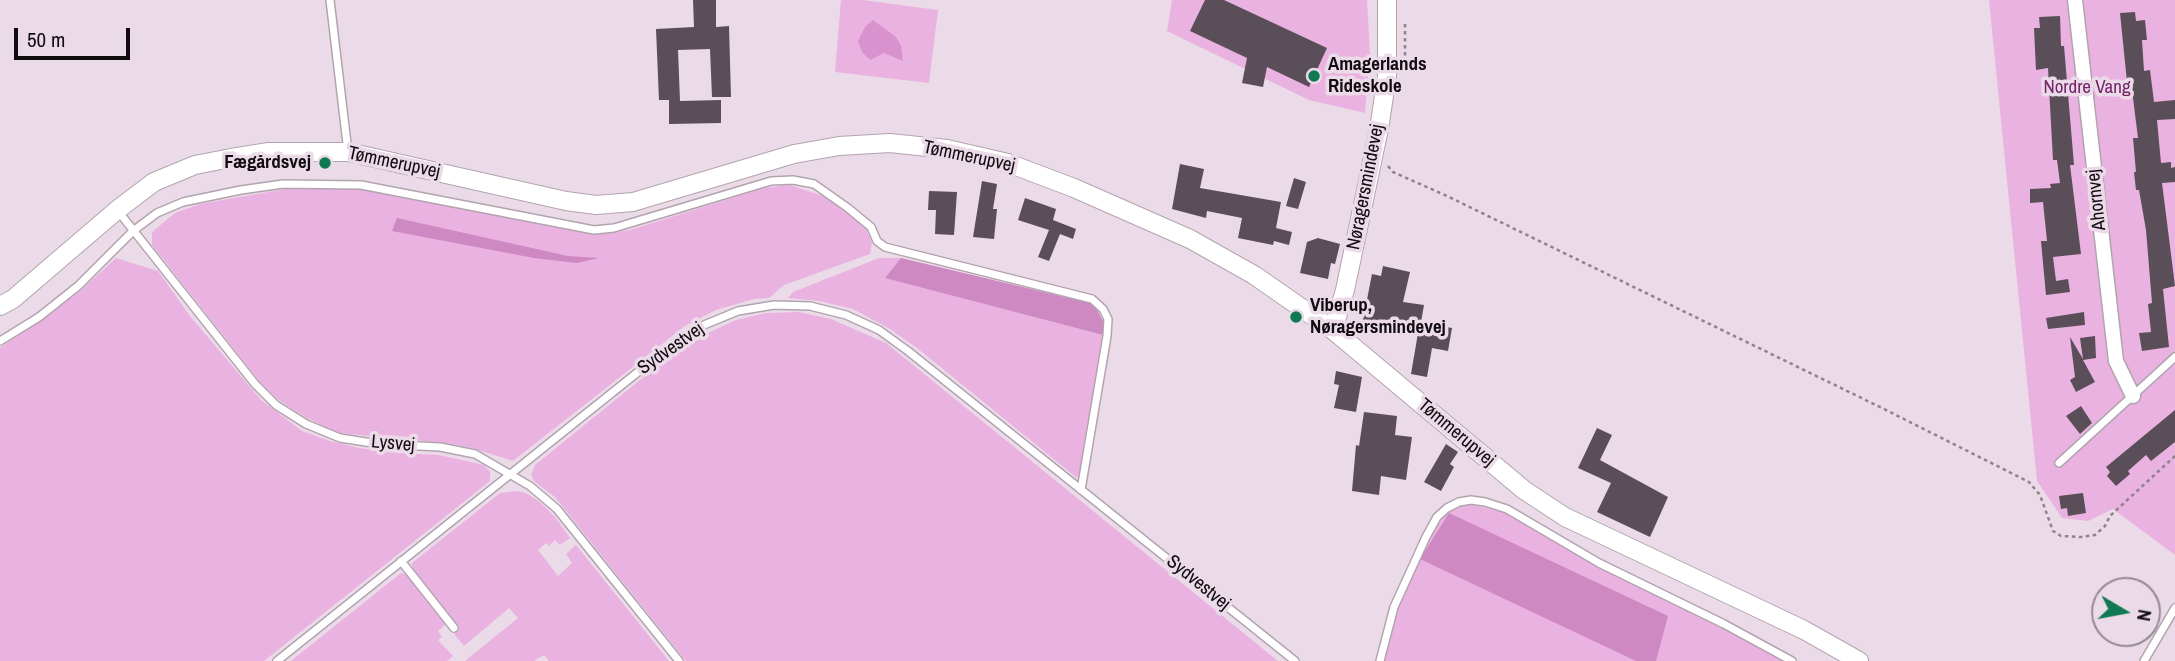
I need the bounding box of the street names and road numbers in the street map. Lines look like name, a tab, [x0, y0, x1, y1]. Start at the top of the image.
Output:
street label: Nøragersmindevej	[1343, 122, 1389, 252]
street label: Tømmerupvej	[921, 136, 1017, 178]
street label: Tømmerupvej	[346, 142, 442, 184]
street label: Ahornvej	[2082, 168, 2112, 232]
street label: Sydvestvej	[634, 318, 708, 380]
street label: Tømmerupvej	[1413, 394, 1499, 472]
street label: Lysvej	[370, 431, 416, 457]
street label: Sydvestvej	[1162, 550, 1234, 616]

